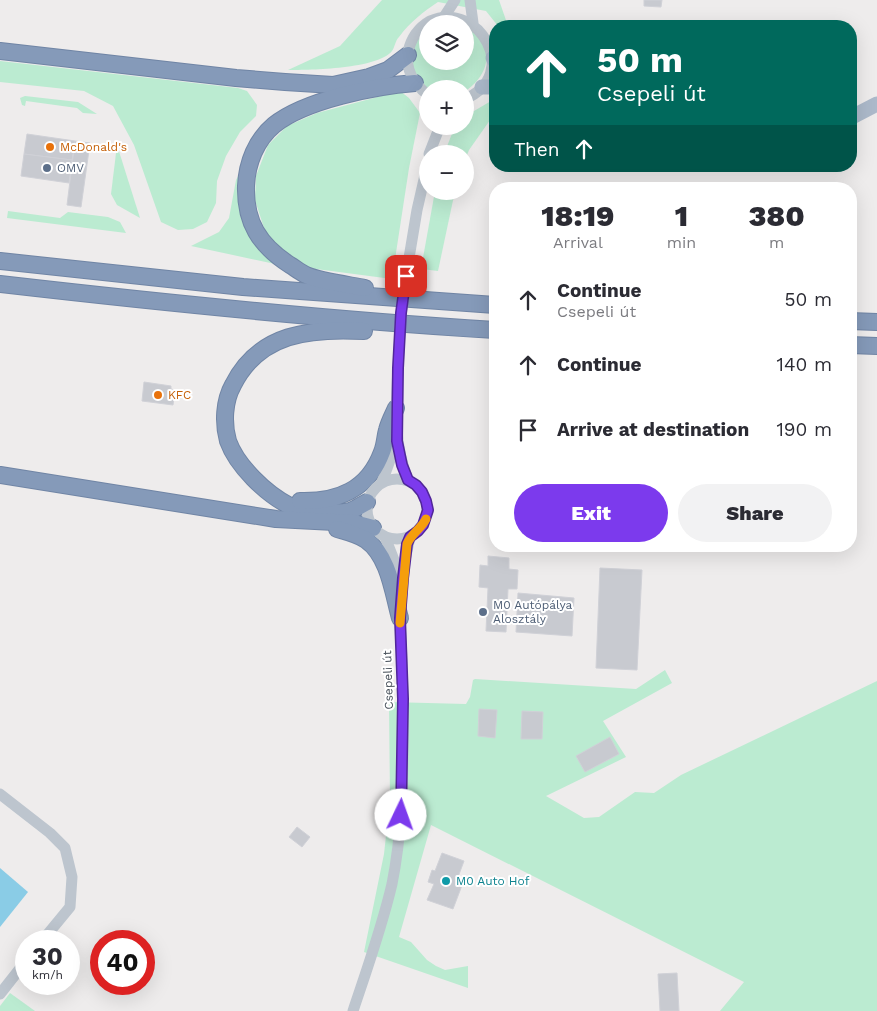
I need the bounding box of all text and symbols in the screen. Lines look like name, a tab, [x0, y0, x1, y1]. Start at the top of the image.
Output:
map controls	[419, 15, 474, 200]
button: layers	[419, 15, 474, 70]
text: 50 m	[597, 39, 683, 81]
icon: ahead	[514, 40, 579, 105]
button: +	[419, 80, 474, 135]
text: Csepeli út	[597, 81, 706, 106]
icon: ahead	[570, 135, 598, 163]
text: Then	[514, 138, 560, 161]
place label: McDonald's	[60, 140, 127, 154]
marker: McDonald's	[44, 141, 56, 153]
button: −	[419, 145, 474, 200]
place label: OMV	[57, 161, 84, 175]
marker: OMV	[41, 162, 53, 174]
text: 18:19	[541, 198, 615, 233]
text: 1	[675, 198, 688, 233]
text: 380	[748, 198, 805, 233]
text: Arrival	[553, 233, 603, 252]
text: min	[667, 233, 696, 252]
text: m	[769, 233, 784, 252]
pin	[385, 255, 427, 297]
icon: arrive	[392, 262, 420, 290]
text: Continue	[557, 279, 641, 302]
icon: ahead	[514, 286, 542, 314]
text: 50 m	[785, 288, 832, 311]
text: Csepeli út	[557, 302, 636, 321]
icon: ahead	[514, 351, 542, 379]
text: Continue	[557, 353, 641, 376]
text: 140 m	[777, 353, 832, 376]
place label: KFC	[168, 388, 191, 402]
marker: KFC	[152, 389, 164, 401]
icon: arrive	[514, 416, 542, 444]
text: Arrive at destination	[557, 418, 749, 441]
text: 190 m	[776, 418, 832, 441]
button: Exit	[514, 484, 668, 542]
button: Share	[678, 484, 832, 542]
place label: M0 Autópálya Alosztály	[493, 598, 572, 626]
marker: M0 Autópálya Alosztály	[477, 606, 489, 618]
street label: Csepeli út	[380, 650, 396, 710]
position arrow	[374, 788, 426, 840]
place label: M0 Auto Hof	[456, 874, 530, 888]
marker: M0 Auto Hof	[440, 875, 452, 887]
speed limit sign: 40	[90, 930, 155, 995]
text: 30	[32, 942, 63, 971]
text: km/h	[32, 968, 63, 982]

